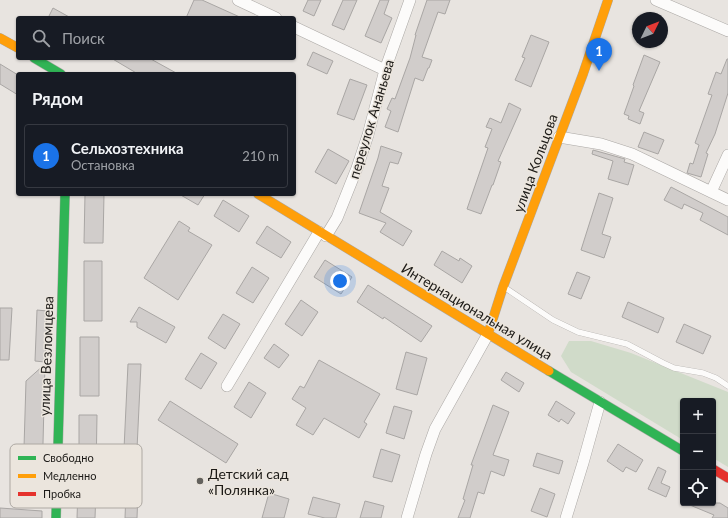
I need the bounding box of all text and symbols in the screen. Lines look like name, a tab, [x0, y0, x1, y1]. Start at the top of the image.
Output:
north arrow	[632, 12, 668, 48]
search box	[16, 16, 296, 60]
icon: search	[30, 27, 52, 49]
text: Поиск	[62, 29, 105, 47]
pin: 1	[586, 38, 612, 71]
street label: переулок Ананьева	[345, 57, 397, 181]
text: Рядом	[32, 88, 83, 109]
street label: улица Кольцова	[509, 111, 561, 215]
text: Сельхозтехника	[71, 139, 184, 157]
text: 1	[42, 148, 50, 164]
text: 210 m	[242, 148, 279, 164]
text: Остановка	[71, 157, 135, 173]
street label: Интернациональная улица	[398, 259, 556, 363]
your location	[330, 271, 350, 291]
street label: улица Везломцева	[35, 296, 57, 416]
map controls	[680, 398, 716, 506]
button: +	[680, 398, 716, 434]
button: −	[680, 434, 716, 470]
legend	[10, 444, 142, 508]
text: Свободно	[43, 451, 94, 464]
place label: Детский сад «Полянка»	[208, 465, 289, 498]
text: Медленно	[43, 469, 96, 482]
button: locate	[680, 470, 716, 506]
marker: Детский сад «Полянка»	[195, 476, 205, 486]
text: Пробка	[43, 487, 81, 500]

